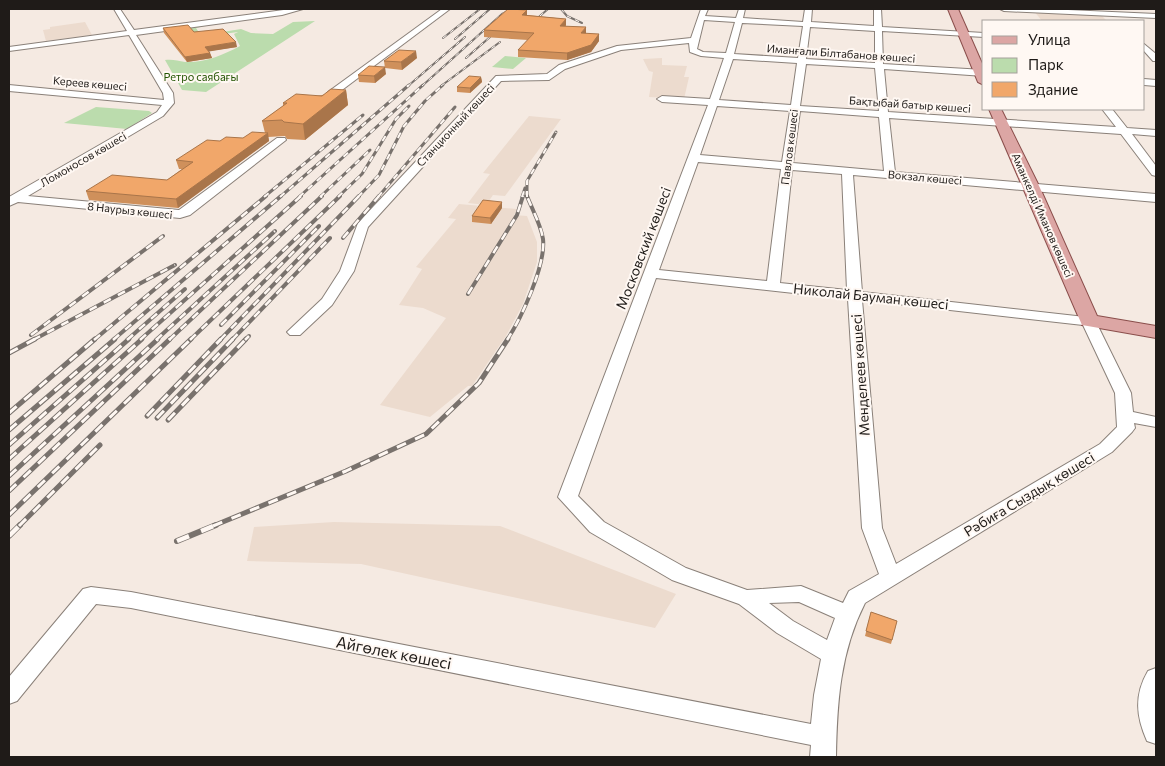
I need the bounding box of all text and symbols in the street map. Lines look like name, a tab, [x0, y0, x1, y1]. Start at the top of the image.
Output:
legend	[982, 20, 1145, 110]
text: Улица	[1028, 30, 1070, 48]
street label: Иманғали Білтабанов көшесі	[766, 41, 916, 65]
text: Парк	[1028, 55, 1064, 73]
park label: Ретро саябағы	[164, 70, 238, 83]
street label: Кереев көшесі	[52, 73, 128, 93]
text: Здание	[1028, 80, 1078, 98]
street label: Станционный көшесі	[413, 81, 497, 169]
street label: Бақтыбай батыр көшесі	[849, 93, 971, 115]
street label: Павлов көшесі	[778, 108, 800, 186]
street label: Ломоносов көшесі	[38, 129, 129, 189]
street label: Аманкелді Иманов көшесі	[1010, 151, 1076, 279]
street label: Вокзал көшесі	[887, 167, 963, 187]
street label: Московский көшесі	[612, 184, 674, 312]
street label: 8 Наурыз көшесі	[87, 199, 173, 221]
street label: Николай Бауман көшесі	[793, 279, 949, 313]
street label: Менделеев көшесі	[847, 313, 873, 437]
street label: Рәбиға Сыздық көшесі	[961, 448, 1097, 540]
street label: Айгөлек көшесі	[335, 631, 453, 673]

